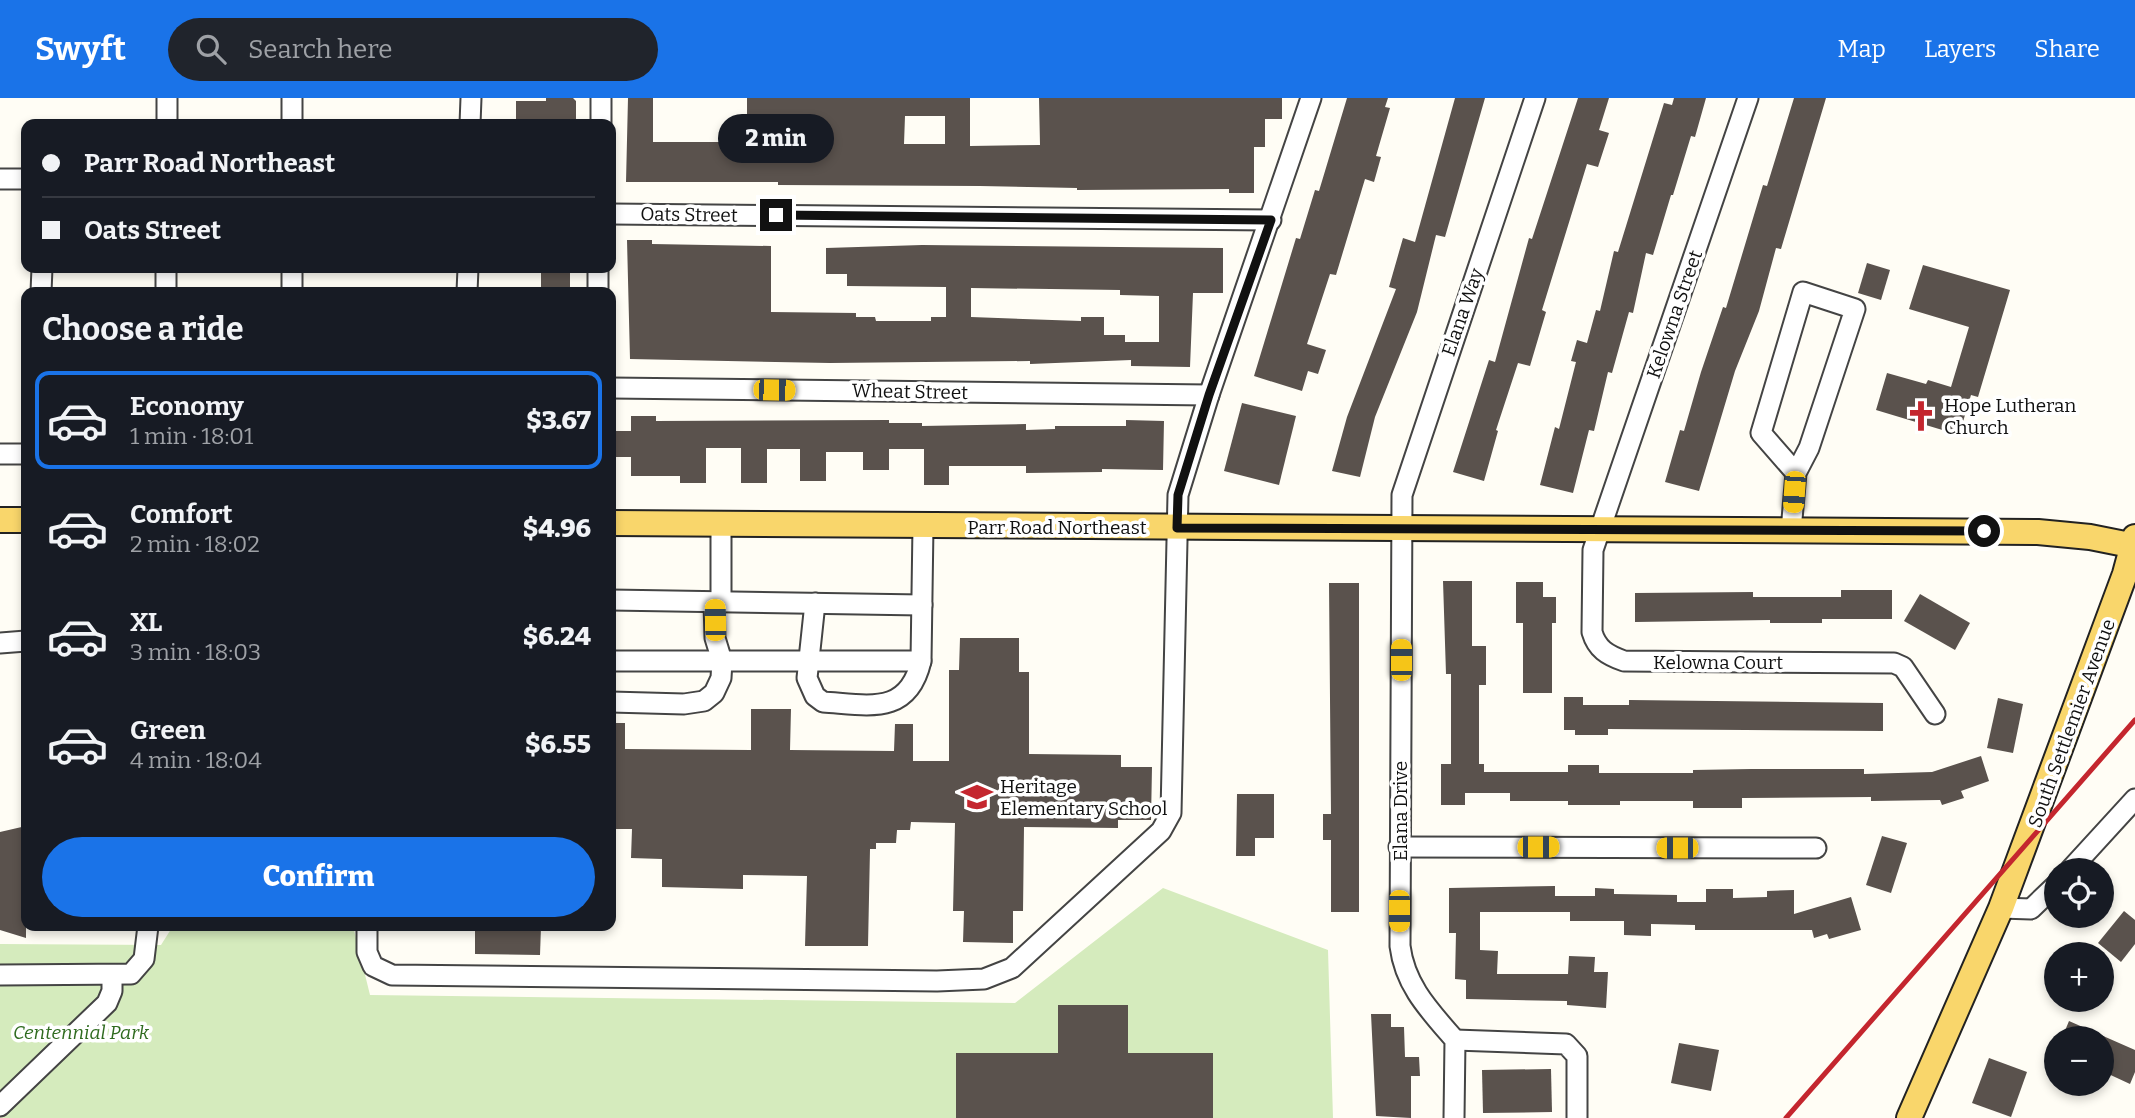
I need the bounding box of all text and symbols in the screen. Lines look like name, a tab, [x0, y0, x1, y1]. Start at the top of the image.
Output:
search box	[168, 18, 658, 81]
text: Swyft	[35, 29, 126, 69]
icon: search	[192, 30, 230, 68]
text: Search here	[248, 34, 392, 65]
text: Map	[1838, 35, 1886, 63]
text: Layers	[1924, 35, 1996, 63]
text: Share	[2034, 35, 2100, 63]
callout: 2 min	[718, 114, 834, 162]
text: 2 min	[745, 124, 807, 152]
text: Parr Road Northeast	[84, 148, 335, 179]
route end	[760, 199, 792, 231]
street label: Oats Street	[640, 202, 738, 227]
text: Oats Street	[84, 215, 221, 246]
street label: Kelowna Street	[1642, 247, 1707, 381]
street label: Elana Way	[1437, 264, 1489, 359]
text: Choose a ride	[42, 310, 243, 348]
car	[753, 379, 796, 401]
street label: Wheat Street	[852, 379, 968, 404]
icon: car	[46, 389, 109, 452]
text: Economy	[130, 391, 244, 422]
place label: Hope Lutheran Church	[1944, 394, 2076, 439]
church icon: Hope Lutheran Church	[1904, 399, 1938, 433]
text: $3.67	[526, 405, 591, 436]
text: 1 min · 18:01	[130, 422, 253, 450]
car	[1783, 470, 1806, 514]
icon: car	[46, 497, 109, 560]
text: Comfort	[130, 499, 233, 530]
text: $4.96	[523, 513, 591, 544]
route start	[1968, 515, 2000, 547]
street label: Parr Road Northeast	[967, 516, 1147, 539]
text: 2 min · 18:02	[130, 530, 260, 558]
car	[705, 599, 726, 641]
icon: car	[46, 605, 109, 668]
text: XL	[130, 607, 162, 638]
street label: South Settlemier Avenue	[2023, 616, 2120, 831]
text: $6.24	[523, 621, 591, 652]
text: 3 min · 18:03	[130, 638, 261, 666]
car	[1391, 639, 1412, 681]
street label: Kelowna Court	[1653, 651, 1783, 674]
icon: car	[46, 713, 109, 776]
text: Green	[130, 715, 206, 746]
text: $6.55	[525, 729, 591, 760]
text: 4 min · 18:04	[130, 746, 262, 774]
street label: Elana Drive	[1389, 761, 1412, 861]
place label: Heritage Elementary School	[1000, 775, 1167, 820]
school or university icon: Heritage Elementary School	[960, 780, 994, 814]
button: Confirm	[42, 837, 595, 917]
car	[1518, 837, 1560, 858]
car	[1657, 838, 1699, 859]
map controls	[2044, 858, 2114, 1096]
button: locate	[2044, 858, 2114, 928]
car	[1389, 890, 1410, 932]
button: +	[2044, 942, 2114, 1012]
park label: Centennial Park	[13, 1021, 150, 1044]
button: −	[2044, 1026, 2114, 1096]

